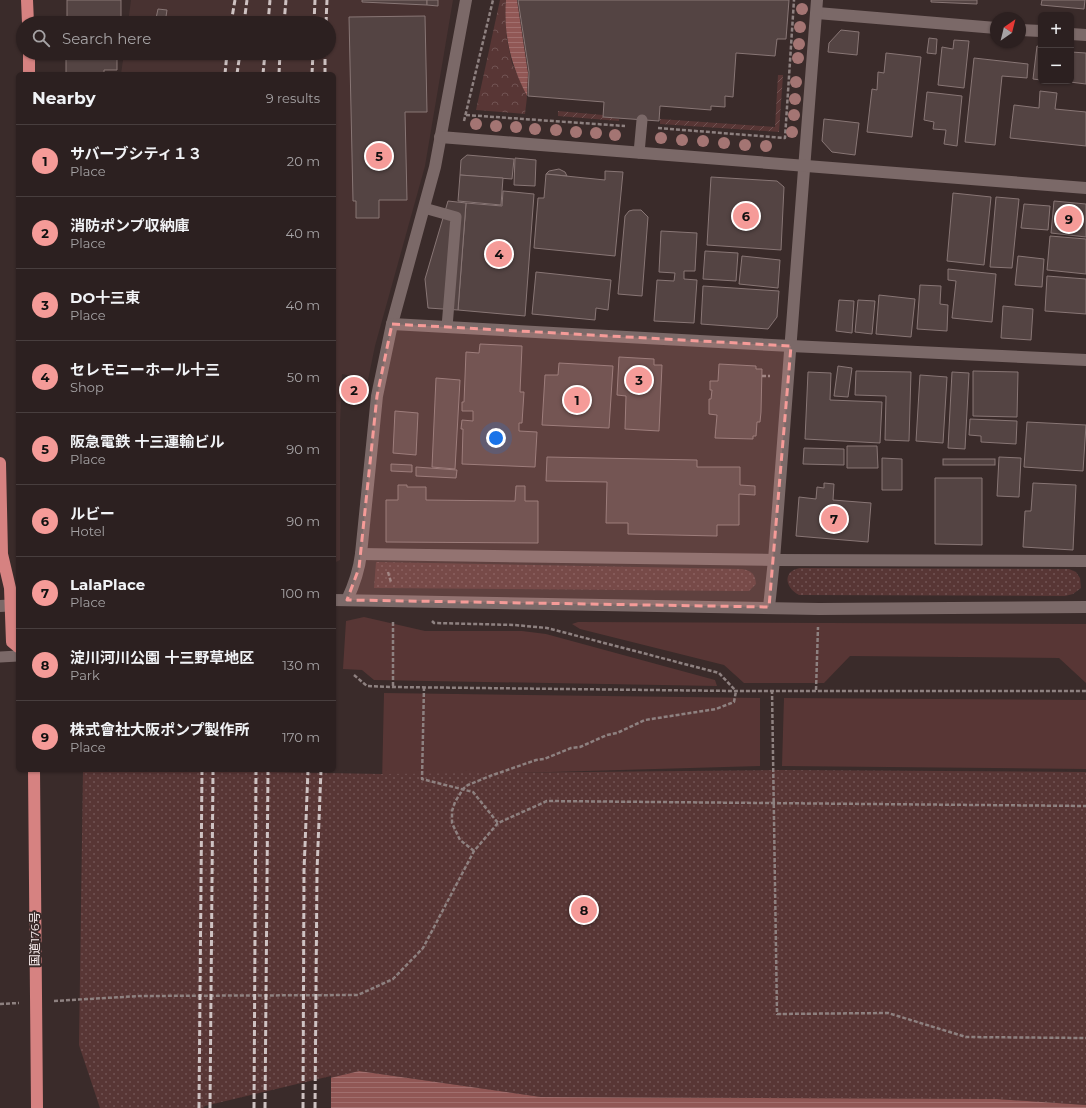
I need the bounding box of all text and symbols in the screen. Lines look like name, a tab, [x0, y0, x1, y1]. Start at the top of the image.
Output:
north arrow	[990, 12, 1026, 48]
map controls	[1038, 12, 1074, 84]
button: +	[1038, 12, 1074, 48]
search box	[16, 16, 336, 60]
icon: search	[30, 27, 52, 49]
text: Search here	[62, 29, 151, 48]
button: −	[1038, 48, 1074, 84]
text: Nearby	[32, 88, 96, 108]
text: 9 results	[266, 90, 320, 106]
pin: 5	[366, 141, 392, 171]
text: サバーブシティ１３	[70, 144, 203, 163]
text: 1	[42, 153, 48, 169]
text: 20 m	[287, 153, 320, 169]
text: Place	[70, 163, 106, 179]
pin: 6	[733, 201, 759, 231]
pin: 9	[1056, 204, 1082, 234]
text: 消防ポンプ収納庫	[70, 216, 190, 235]
text: 2	[41, 225, 49, 241]
text: 40 m	[286, 225, 320, 241]
text: Place	[70, 235, 106, 251]
pin: 4	[486, 239, 512, 269]
text: DO十三東	[70, 288, 140, 307]
text: 3	[41, 297, 49, 313]
text: 40 m	[286, 297, 320, 313]
text: Place	[70, 307, 106, 323]
text: セレモニーホール十三	[70, 360, 220, 379]
pin: 3	[626, 365, 652, 395]
text: 4	[41, 369, 49, 385]
text: 50 m	[287, 369, 320, 385]
pin: 2	[341, 375, 367, 405]
text: Shop	[70, 379, 104, 395]
pin: 1	[564, 385, 590, 415]
your location	[486, 428, 506, 448]
text: 阪急電鉄 十三運輸ビル	[70, 432, 224, 451]
text: 5	[41, 441, 49, 457]
text: 90 m	[286, 441, 320, 457]
text: Place	[70, 451, 106, 467]
text: ルビー	[70, 504, 115, 523]
pin: 7	[821, 504, 847, 534]
text: 6	[41, 513, 49, 529]
text: 90 m	[286, 513, 320, 529]
text: Hotel	[70, 523, 105, 539]
text: LalaPlace	[70, 575, 145, 594]
text: 7	[41, 585, 49, 601]
text: 100 m	[281, 585, 320, 601]
text: Place	[70, 594, 106, 610]
text: 淀川河川公園 十三野草地区	[70, 648, 254, 667]
text: 8	[41, 657, 49, 673]
text: 130 m	[282, 657, 320, 673]
text: Park	[70, 667, 100, 683]
text: 株式會社大阪ポンプ製作所	[70, 720, 250, 739]
text: 9	[41, 729, 49, 745]
text: 170 m	[282, 729, 320, 745]
text: Place	[70, 739, 106, 755]
pin: 8	[571, 895, 597, 925]
street label: 国道176号	[27, 912, 42, 966]

